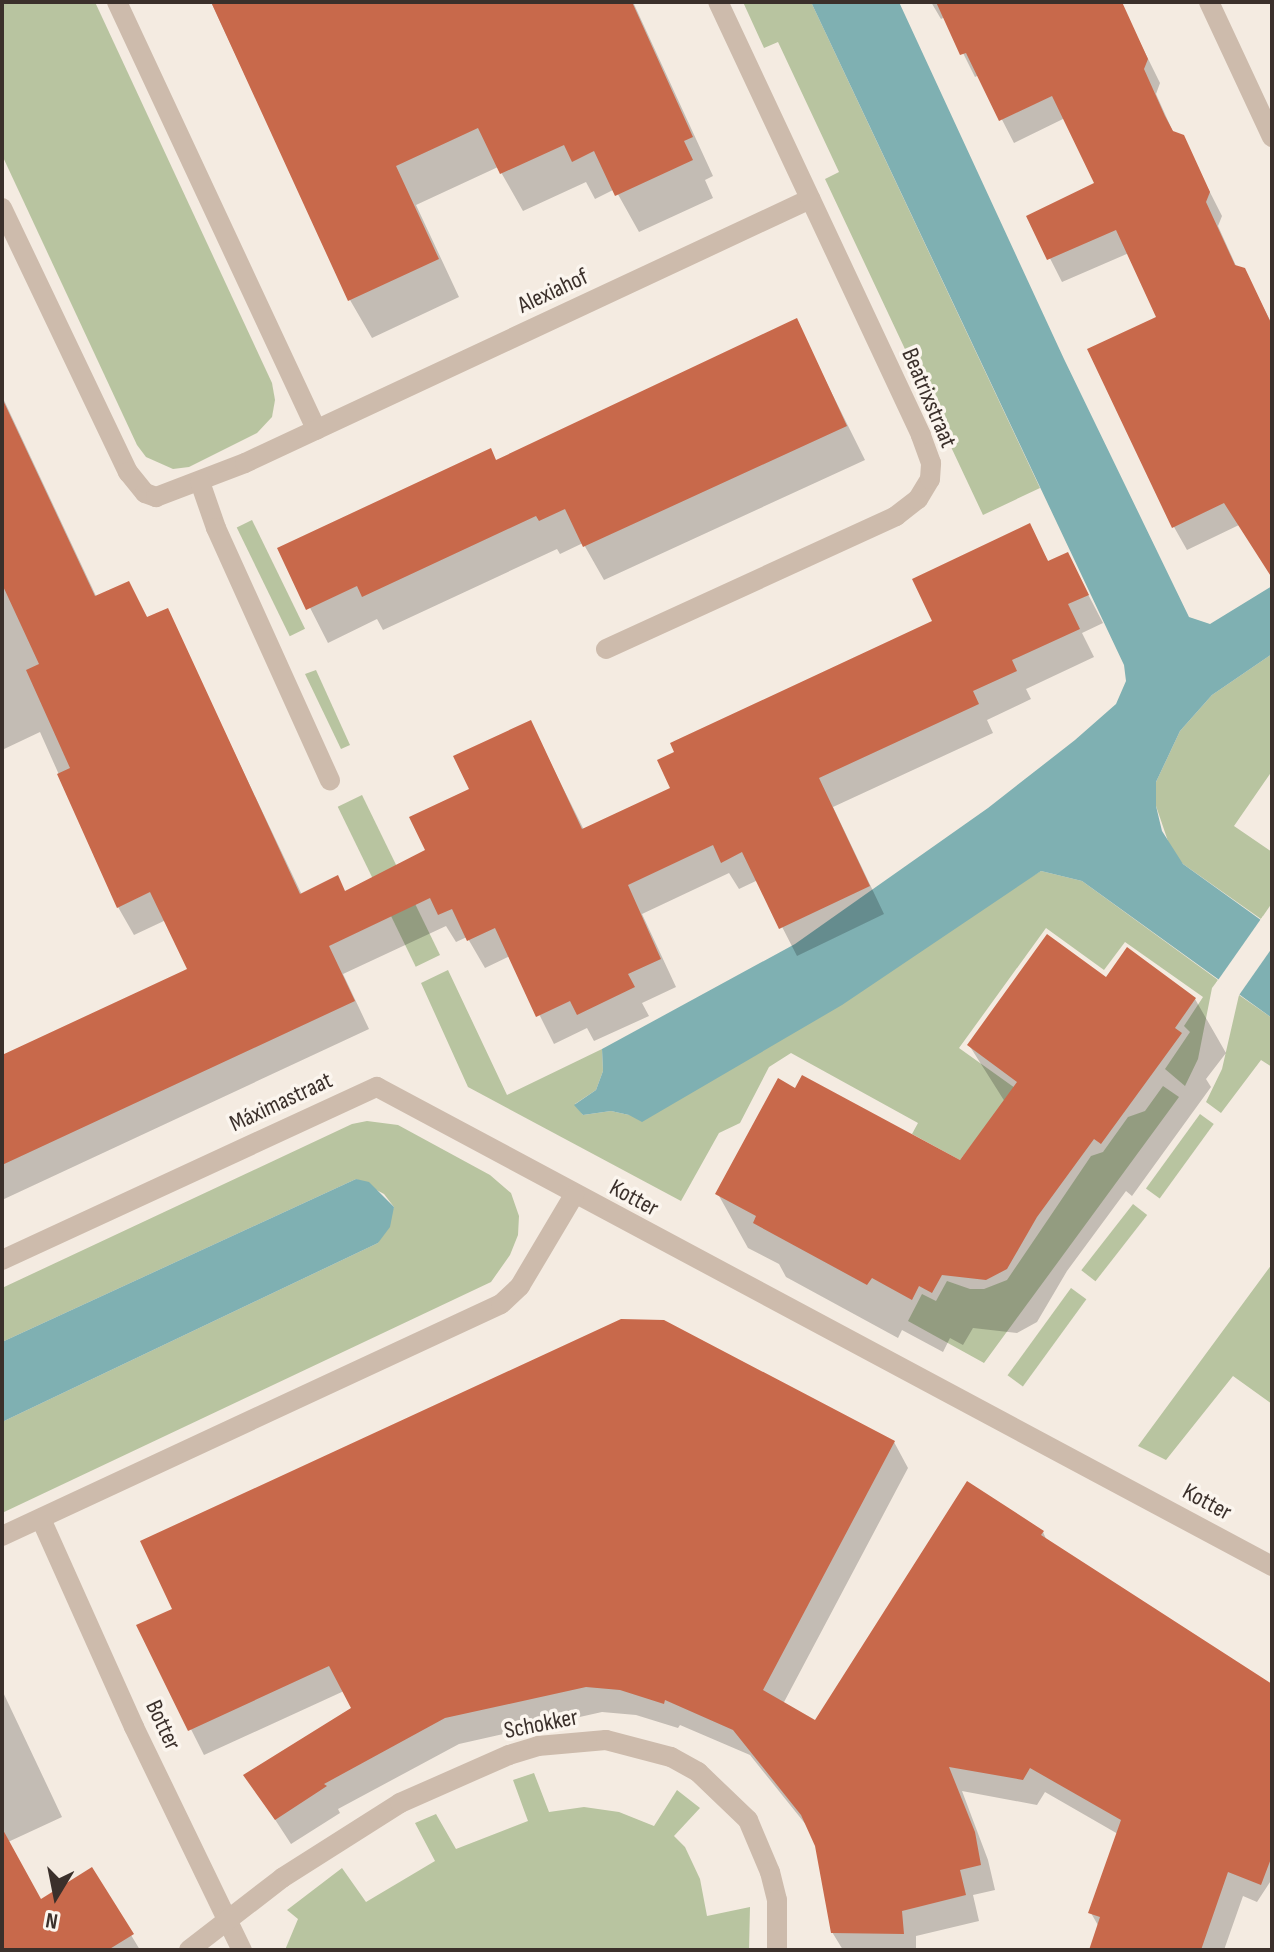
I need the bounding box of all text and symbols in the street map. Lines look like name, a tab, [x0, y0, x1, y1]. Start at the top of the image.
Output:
street label: Alexiahof	[513, 262, 593, 320]
street label: Beatrixstraat	[895, 344, 963, 452]
street label: Máximastraat	[225, 1066, 337, 1138]
street label: Kotter	[605, 1173, 663, 1223]
street label: Kotter	[1178, 1477, 1236, 1527]
street label: Botter	[139, 1696, 187, 1754]
street label: Schokker	[502, 1703, 580, 1745]
north arrow	[16, 1856, 96, 1936]
text: N	[44, 1906, 60, 1934]

